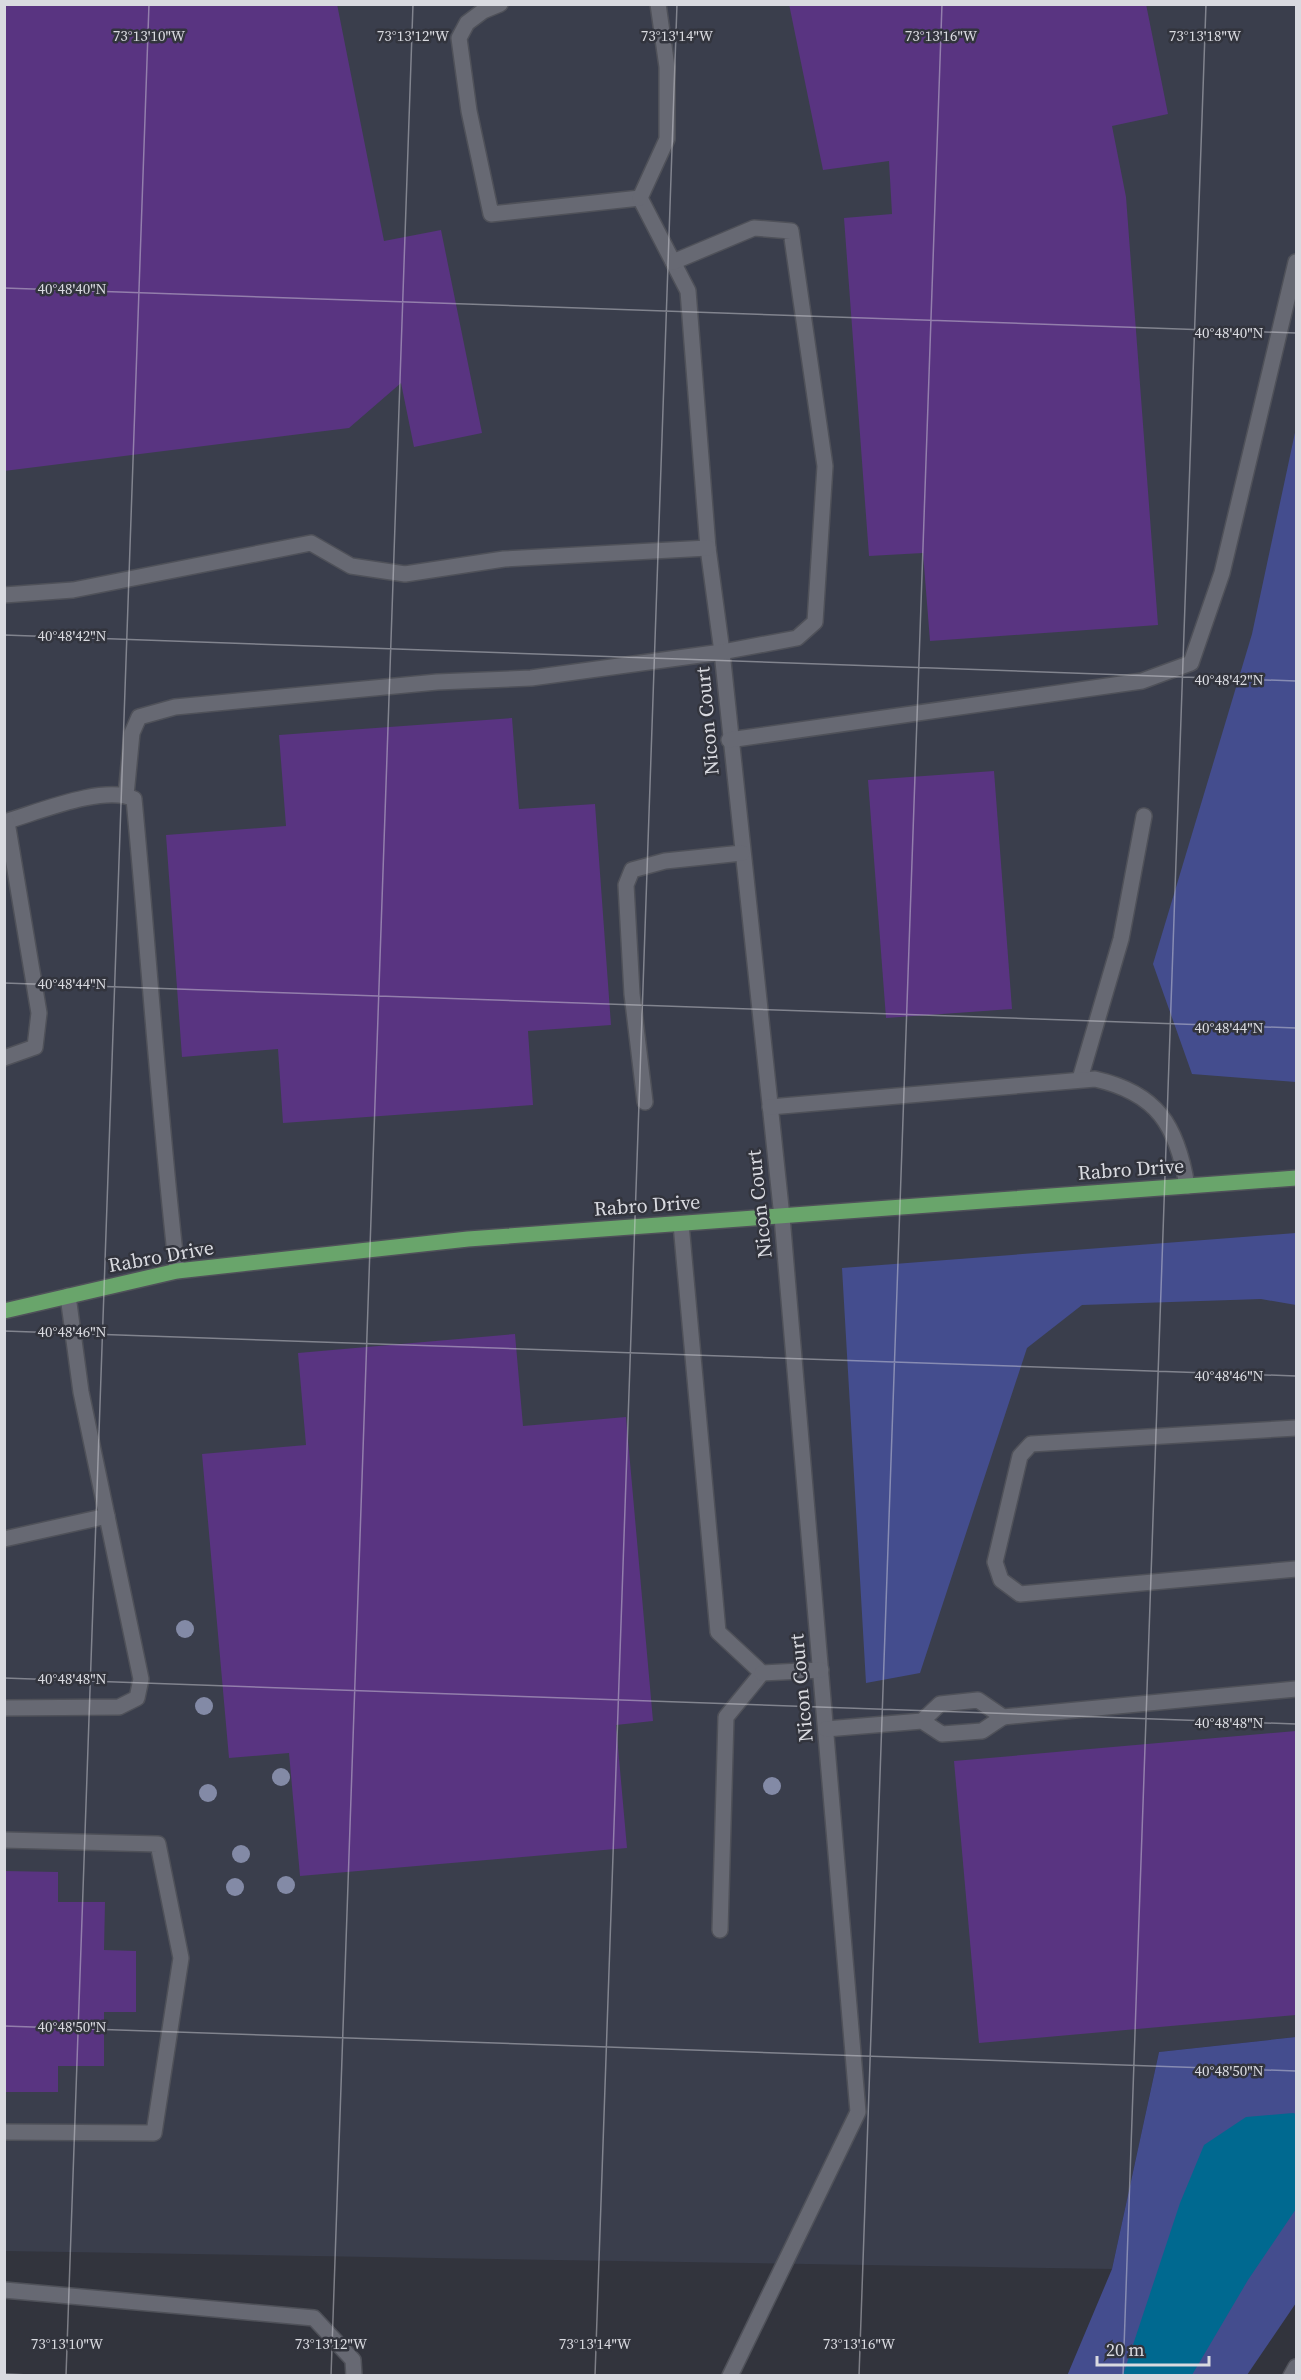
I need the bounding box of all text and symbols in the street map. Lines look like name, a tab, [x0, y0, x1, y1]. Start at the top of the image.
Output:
text: 73°13'10"W	[113, 25, 186, 46]
text: 73°13'12"W	[377, 25, 450, 46]
text: 73°13'14"W	[641, 25, 714, 46]
text: 73°13'16"W	[905, 25, 978, 46]
text: 73°13'18"W	[1169, 25, 1242, 46]
text: 40°48'40"N	[37, 278, 107, 299]
text: 40°48'40"N	[1194, 322, 1264, 343]
text: 40°48'42"N	[37, 625, 107, 646]
street label: Nicon Court	[688, 665, 726, 776]
text: 40°48'42"N	[1194, 669, 1264, 690]
text: 40°48'44"N	[37, 973, 107, 994]
text: 40°48'44"N	[1194, 1017, 1264, 1038]
street label: Nicon Court	[739, 1148, 779, 1259]
street label: Rabro Drive	[1077, 1151, 1185, 1187]
street label: Rabro Drive	[593, 1187, 701, 1223]
street label: Rabro Drive	[106, 1233, 216, 1279]
text: 40°48'46"N	[37, 1321, 107, 1342]
text: 40°48'46"N	[1194, 1365, 1264, 1386]
street label: Nicon Court	[782, 1632, 820, 1743]
text: 40°48'48"N	[37, 1668, 107, 1689]
text: 40°48'48"N	[1194, 1712, 1264, 1733]
text: 40°48'50"N	[37, 2016, 107, 2037]
text: 40°48'50"N	[1194, 2060, 1264, 2081]
scale bar	[1097, 2329, 1210, 2367]
text: 73°13'10"W	[31, 2333, 104, 2354]
text: 73°13'12"W	[295, 2333, 368, 2354]
text: 73°13'14"W	[559, 2333, 632, 2354]
text: 73°13'16"W	[823, 2333, 896, 2354]
text: 20 m	[1106, 2337, 1144, 2362]

